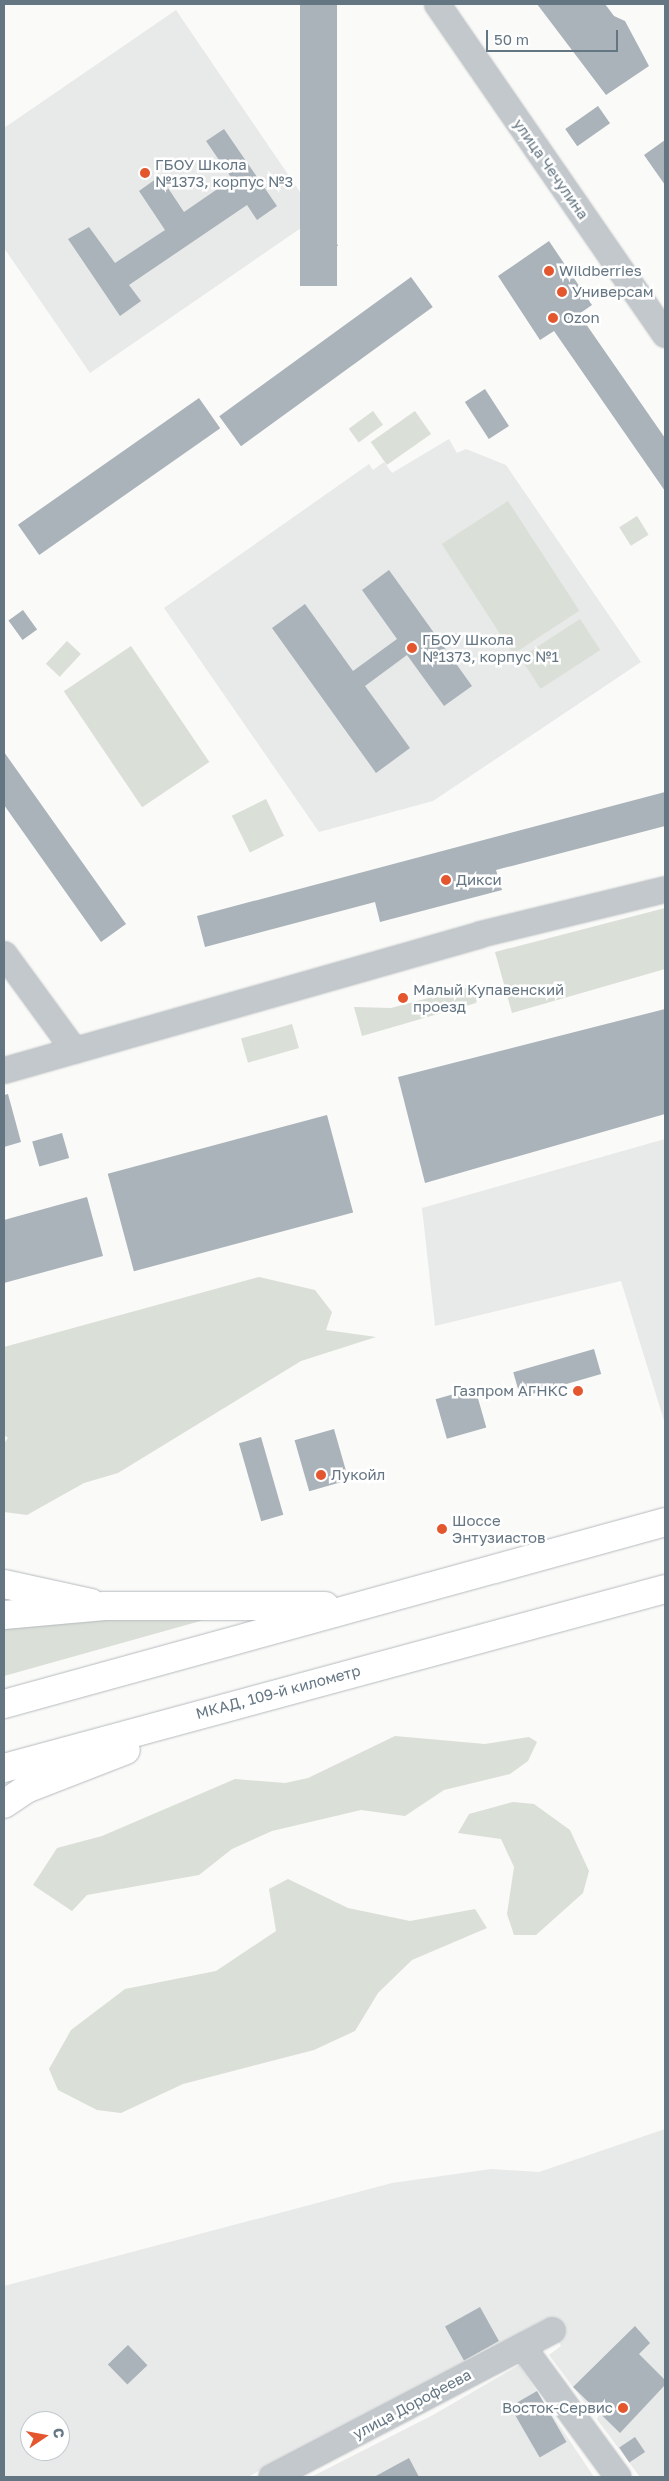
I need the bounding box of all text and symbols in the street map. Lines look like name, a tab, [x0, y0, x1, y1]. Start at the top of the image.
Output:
scale bar	[489, 20, 622, 52]
text: 50 m	[494, 30, 529, 48]
street label: улица Чечулина	[510, 115, 592, 223]
place label: ГБОУ Школа №1373, корпус №3	[155, 155, 293, 190]
marker: ГБОУ Школа №1373, корпус №3	[139, 167, 151, 179]
place label: Wildberries	[559, 262, 642, 280]
marker: Wildberries	[543, 265, 555, 277]
place label: Универсам	[572, 283, 654, 301]
marker: Универсам	[556, 286, 568, 298]
place label: Ozon	[563, 309, 600, 327]
marker: Ozon	[547, 312, 559, 324]
place label: ГБОУ Школа №1373, корпус №1	[422, 630, 559, 665]
marker: ГБОУ Школа №1373, корпус №1	[406, 642, 418, 654]
place label: Дикси	[456, 871, 502, 889]
marker: Дикси	[440, 874, 452, 886]
place label: Малый Купавенский проезд	[413, 980, 564, 1015]
marker: Малый Купавенский проезд	[397, 992, 409, 1004]
place label: Газпром АГНКС	[453, 1382, 568, 1400]
marker: Газпром АГНКС	[572, 1385, 584, 1397]
place label: Лукойл	[331, 1466, 385, 1484]
marker: Лукойл	[315, 1469, 327, 1481]
place label: Шоссе Энтузиастов	[452, 1511, 545, 1546]
marker: Шоссе Энтузиастов	[436, 1523, 448, 1535]
street label: МКАД, 109-й километр	[194, 1661, 362, 1723]
street label: улица Дорофеева	[350, 2365, 474, 2443]
place label: Восток-Сервис	[502, 2399, 613, 2417]
marker: Восток-Сервис	[617, 2402, 629, 2414]
north arrow	[20, 2411, 70, 2461]
text: С	[50, 2426, 69, 2440]

